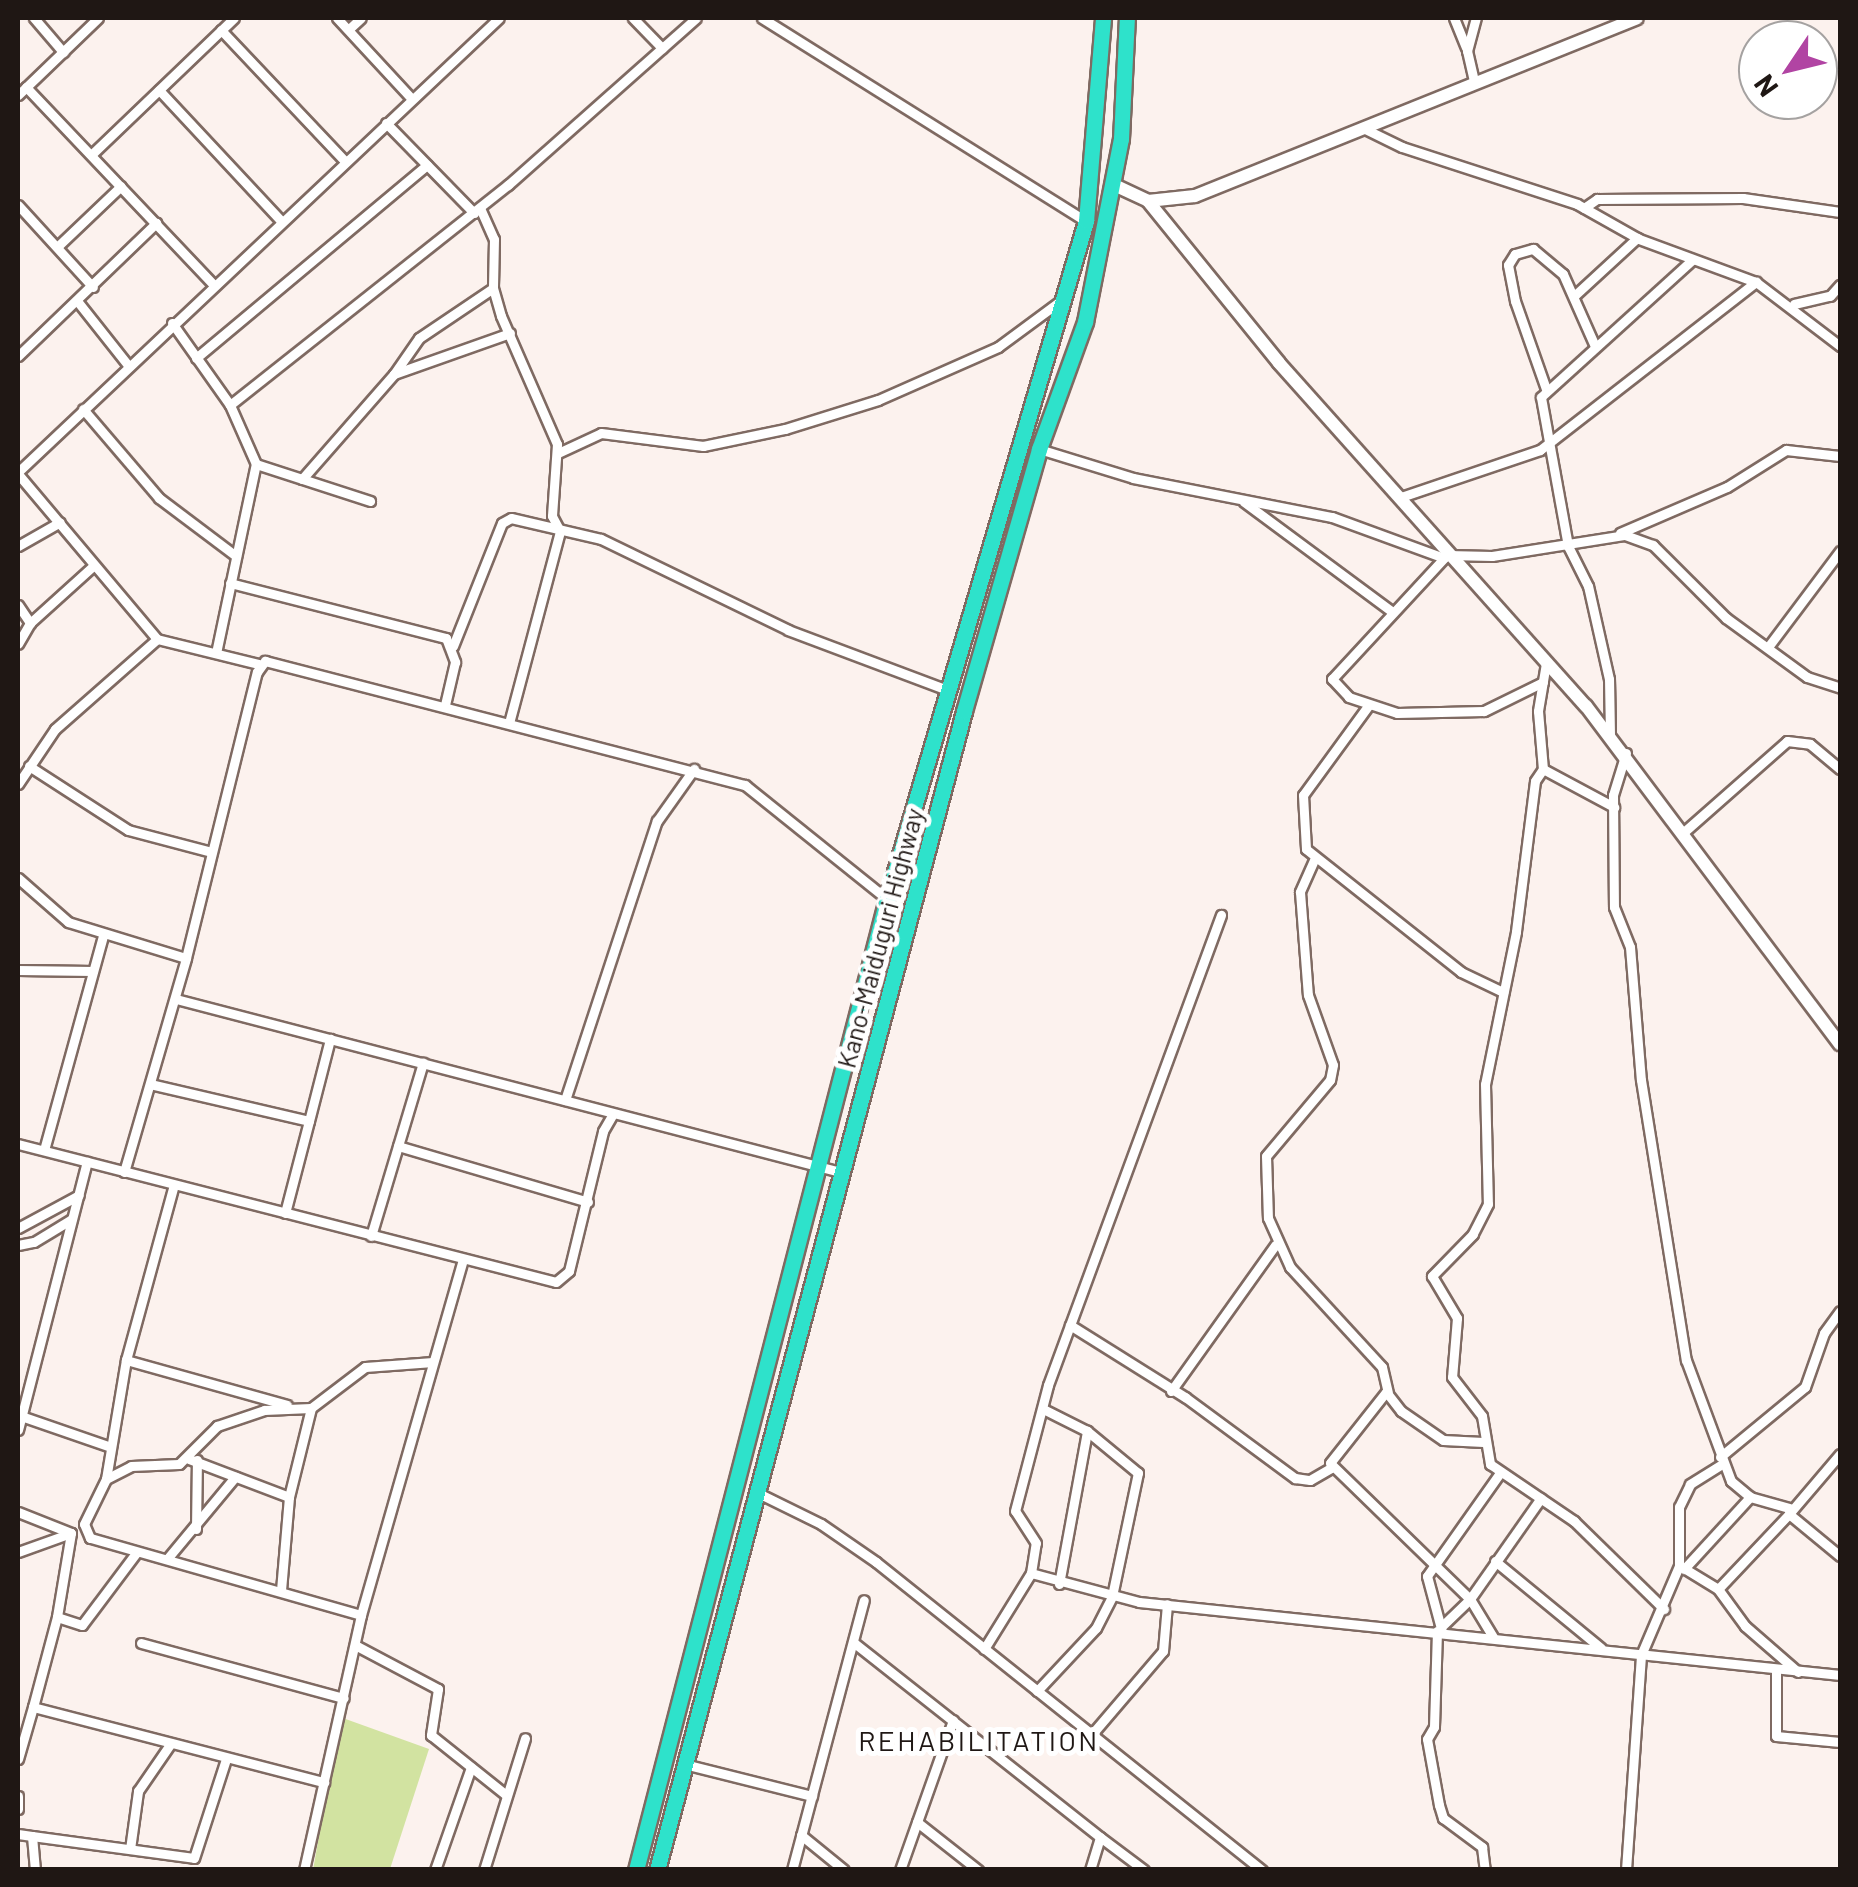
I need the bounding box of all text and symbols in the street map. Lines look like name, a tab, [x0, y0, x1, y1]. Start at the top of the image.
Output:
north arrow	[1738, 20, 1838, 120]
text: N	[1746, 69, 1784, 103]
street label: Kano-Maiduguri Highway	[831, 805, 929, 1071]
district label: REHABILITATION	[858, 1723, 1100, 1757]

